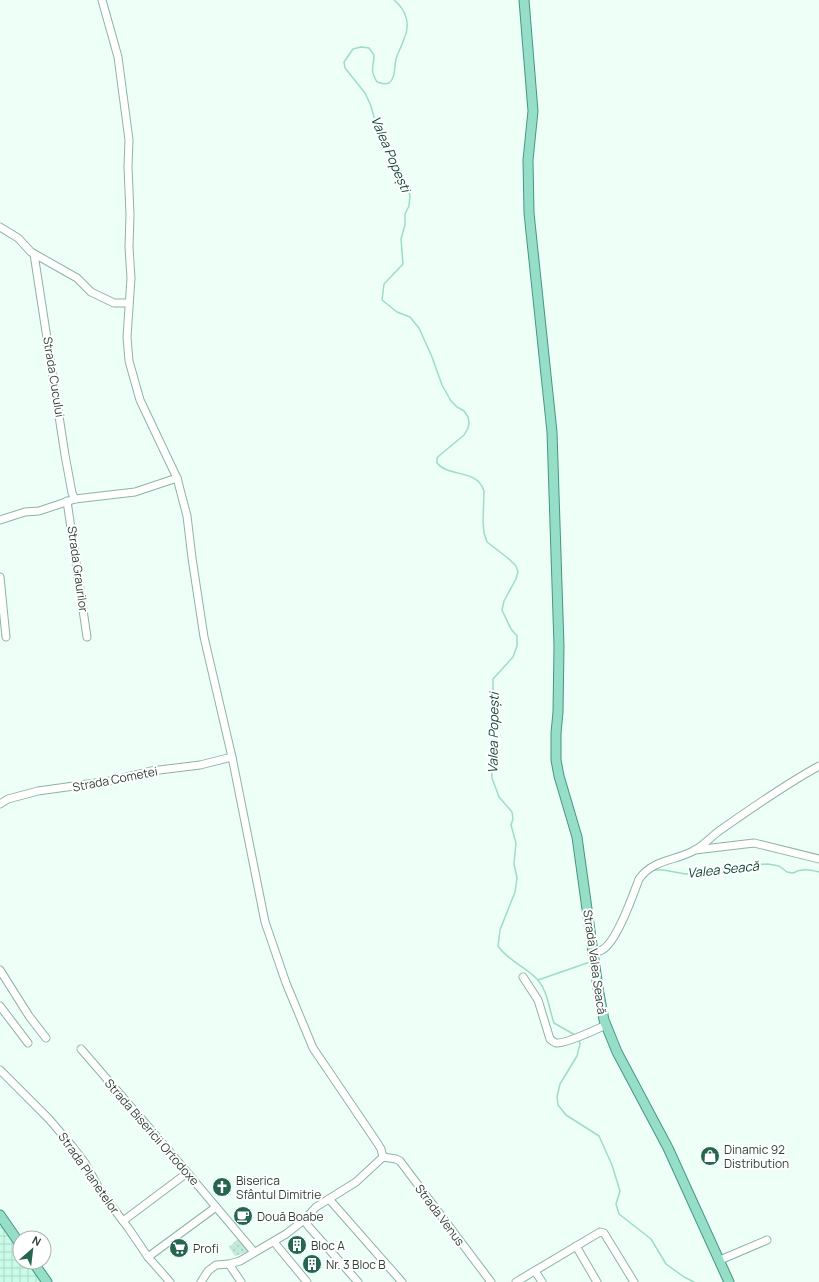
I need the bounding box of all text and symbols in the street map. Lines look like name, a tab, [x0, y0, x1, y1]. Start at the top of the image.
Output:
water label: Valea Popești	[367, 113, 416, 196]
street label: Strada Cucului	[39, 335, 69, 419]
street label: Strada Graurilor	[64, 525, 93, 614]
water label: Valea Popești	[483, 691, 503, 773]
street label: Strada Cometei	[71, 762, 159, 796]
water label: Valea Seacă	[686, 856, 760, 882]
street label: Strada Valea Seacă	[579, 909, 611, 1015]
street label: Strada Bisericii Ortodoxe	[101, 1075, 203, 1189]
street label: Strada Planetelor	[55, 1129, 124, 1218]
place label: Dinamic 92 Distribution	[724, 1141, 789, 1172]
shop icon: Dinamic 92 Distribution	[699, 1145, 721, 1167]
place label: Biserica Sfântul Dimitrie	[236, 1172, 321, 1203]
church icon: Biserica Sfântul Dimitrie	[211, 1176, 233, 1198]
street label: Strada Venus	[411, 1181, 469, 1249]
cafe icon: Două Boabe	[232, 1205, 254, 1227]
place label: Două Boabe	[257, 1208, 324, 1225]
north arrow	[12, 1230, 52, 1270]
text: N	[30, 1232, 44, 1249]
building icon: Bloc A	[286, 1234, 308, 1256]
supermarket icon: Profi	[168, 1237, 190, 1259]
place label: Bloc A	[311, 1237, 345, 1254]
place label: Profi	[193, 1240, 219, 1257]
building icon: Nr. 3 Bloc B	[301, 1253, 323, 1275]
place label: Nr. 3 Bloc B	[326, 1256, 386, 1273]

